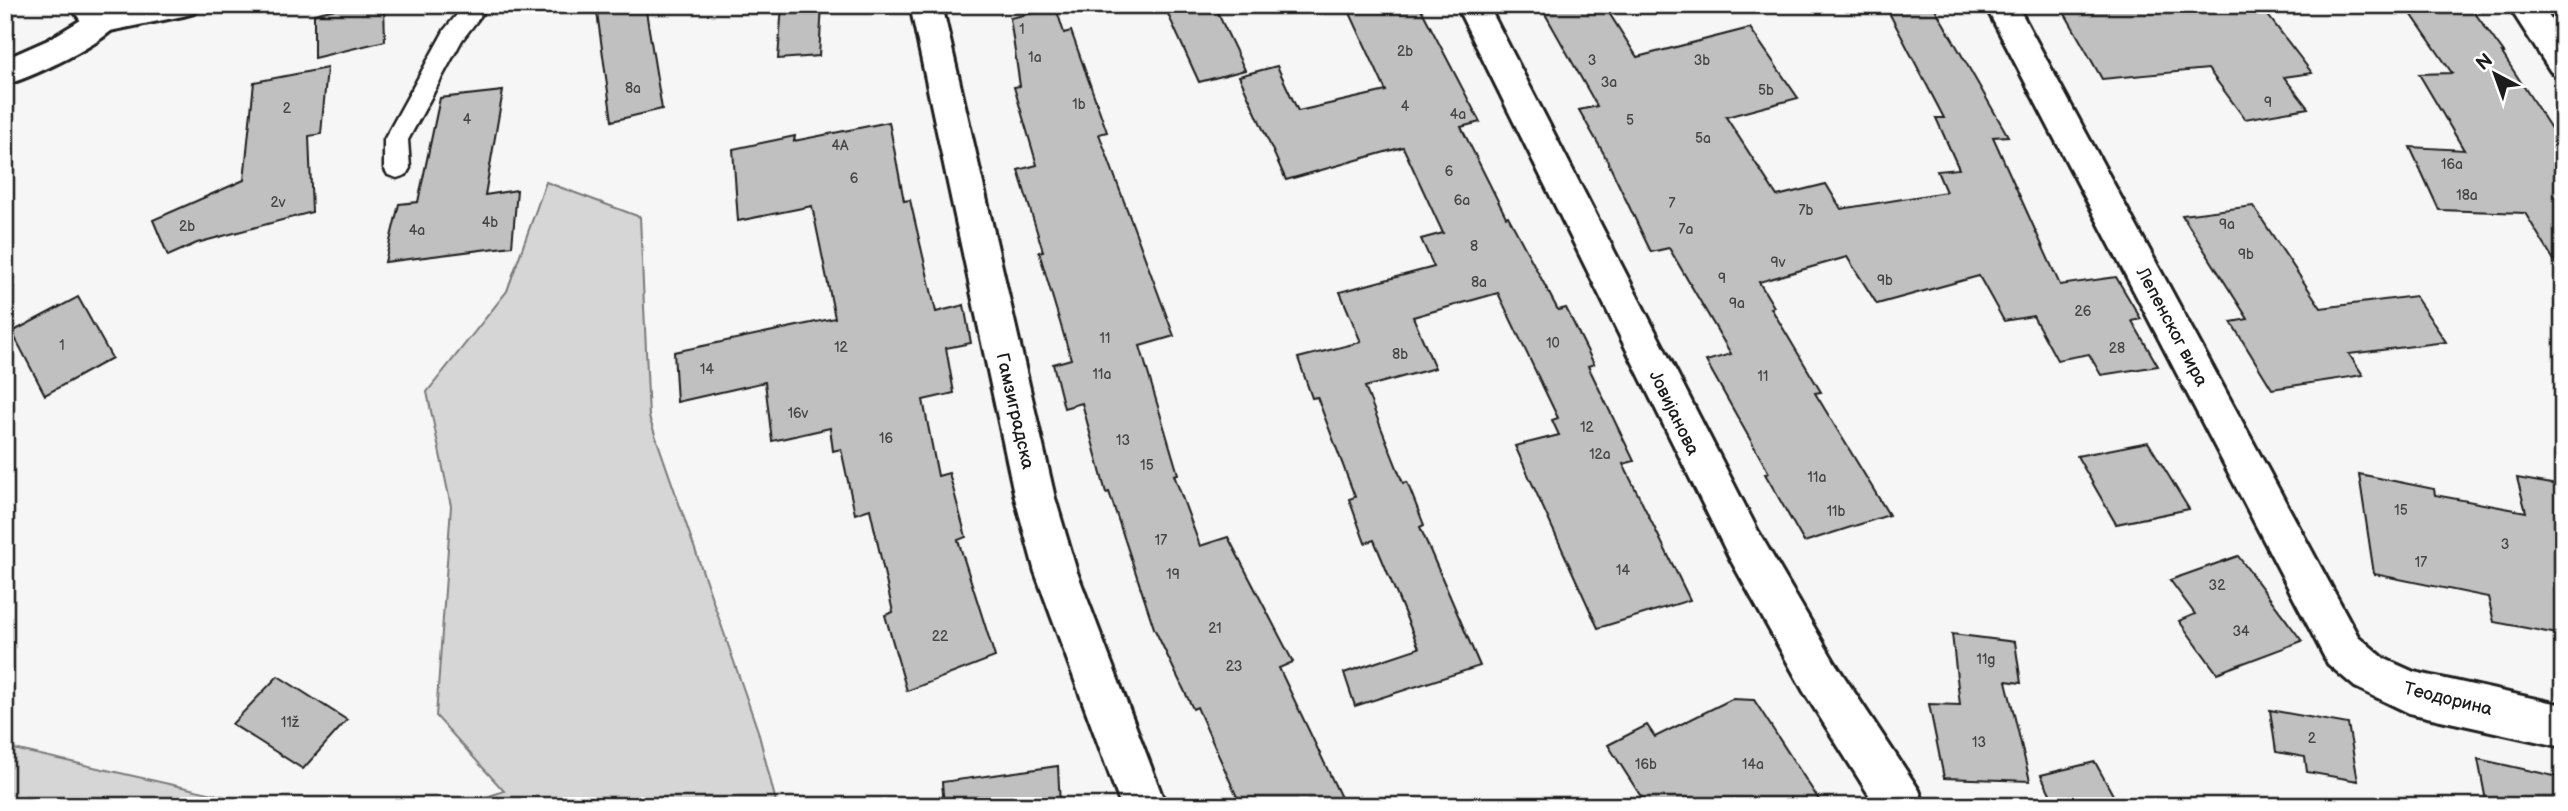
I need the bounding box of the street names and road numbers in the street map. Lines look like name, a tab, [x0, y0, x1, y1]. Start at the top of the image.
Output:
street label: Лепенског вира	[2131, 263, 2212, 390]
street label: Гамзиградска	[991, 351, 1039, 472]
street label: Јовијанова	[1644, 367, 1704, 459]
street label: Теодорина	[2401, 678, 2495, 720]

